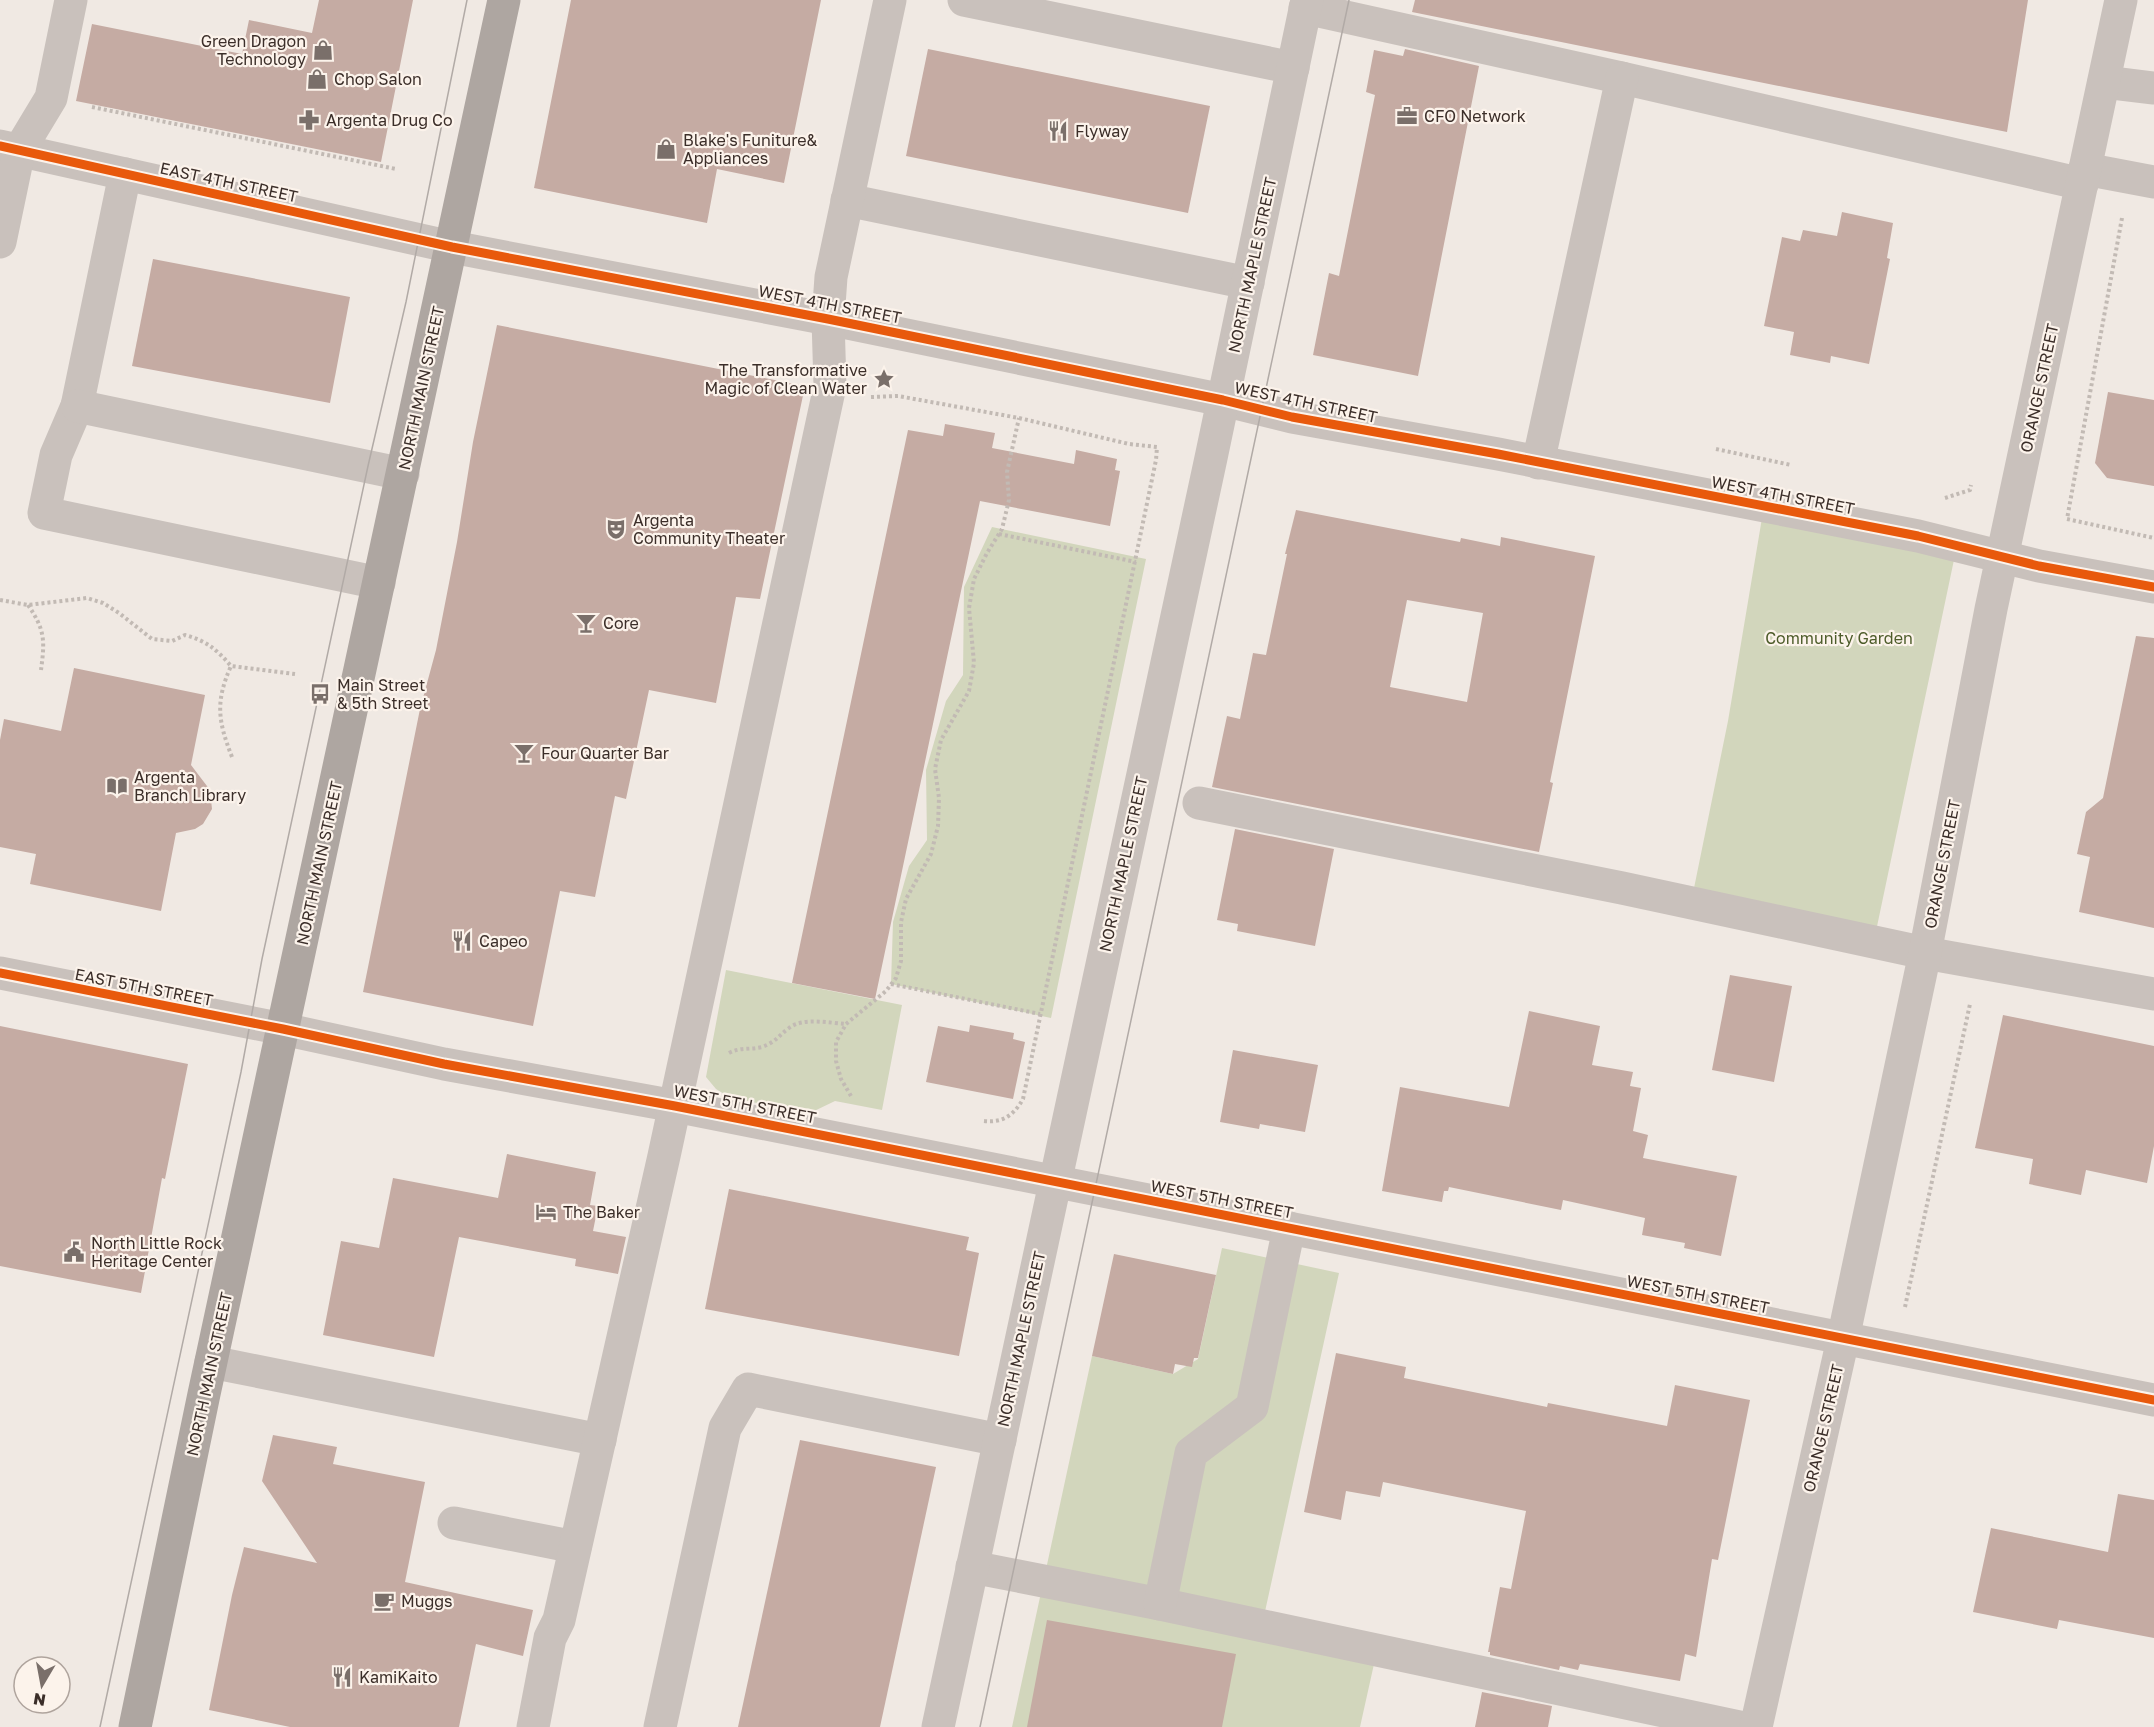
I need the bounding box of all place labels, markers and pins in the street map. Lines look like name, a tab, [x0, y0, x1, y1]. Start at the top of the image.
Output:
place label: Green Dragon Technology	[201, 31, 306, 69]
shop icon: Green Dragon Technology	[311, 38, 335, 62]
shop icon: Chop Salon	[305, 67, 329, 91]
place label: Chop Salon	[334, 69, 422, 89]
office icon: CFO Network	[1395, 104, 1419, 128]
place label: CFO Network	[1424, 106, 1526, 126]
pharmacy icon: Argenta Drug Co	[297, 108, 321, 132]
place label: Argenta Drug Co	[326, 110, 452, 130]
restaurant icon: Flyway	[1046, 119, 1070, 143]
place label: Flyway	[1075, 121, 1129, 141]
place label: Blake's Funiture& Appliances	[683, 130, 817, 168]
shop icon: Blake's Funiture& Appliances	[654, 137, 678, 161]
place label: The Transformative Magic of Clean Water	[705, 360, 867, 398]
place icon: The Transformative Magic of Clean Water	[872, 367, 896, 391]
place label: Argenta Community Theater	[633, 510, 785, 548]
theatre icon: Argenta Community Theater	[604, 517, 628, 541]
bar icon: Core	[574, 611, 598, 635]
place label: Core	[603, 613, 639, 633]
place label: Main Street & 5th Street	[337, 675, 429, 713]
bus stop icon: Main Street & 5th Street	[308, 682, 332, 706]
bar icon: Four Quarter Bar	[512, 741, 536, 765]
place label: Four Quarter Bar	[541, 743, 669, 763]
place label: Argenta Branch Library	[134, 767, 246, 805]
library icon: Argenta Branch Library	[105, 774, 129, 798]
restaurant icon: Capeo	[450, 929, 474, 953]
place label: Capeo	[479, 931, 528, 951]
hotel icon: The Baker	[534, 1200, 558, 1224]
place label: The Baker	[563, 1202, 640, 1222]
place label: North Little Rock Heritage Center	[91, 1233, 222, 1271]
public building icon: North Little Rock Heritage Center	[62, 1240, 86, 1264]
cafe icon: Muggs	[372, 1589, 396, 1613]
place label: Muggs	[401, 1591, 453, 1611]
restaurant icon: KamiKaito	[330, 1665, 354, 1689]
place label: KamiKaito	[359, 1667, 438, 1687]

